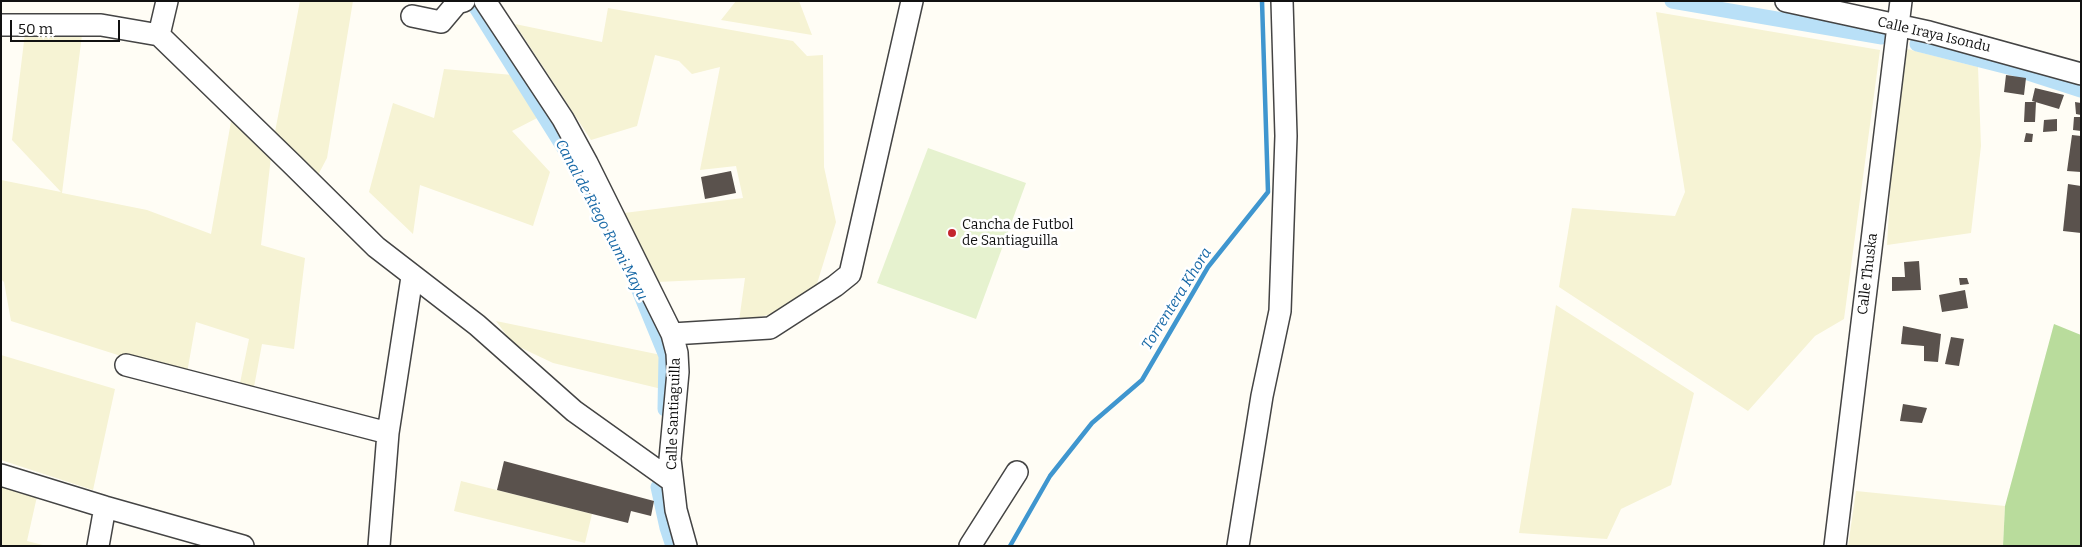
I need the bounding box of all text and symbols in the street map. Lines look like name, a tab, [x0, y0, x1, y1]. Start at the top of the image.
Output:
scale bar	[12, 10, 122, 42]
street label: Calle Iraya Isondu	[1876, 14, 1992, 56]
text: 50 m	[18, 20, 53, 38]
water label: Canal de Riego Rumi Mayu	[551, 136, 651, 304]
place label: Cancha de Futbol de Santiaguilla	[962, 217, 1074, 250]
marker: Cancha de Futbol de Santiaguilla	[946, 227, 958, 239]
street label: Calle Thuska	[1855, 232, 1881, 316]
water label: Torrentera Khora	[1138, 245, 1216, 353]
street label: Calle Santiaguilla	[664, 358, 684, 470]

